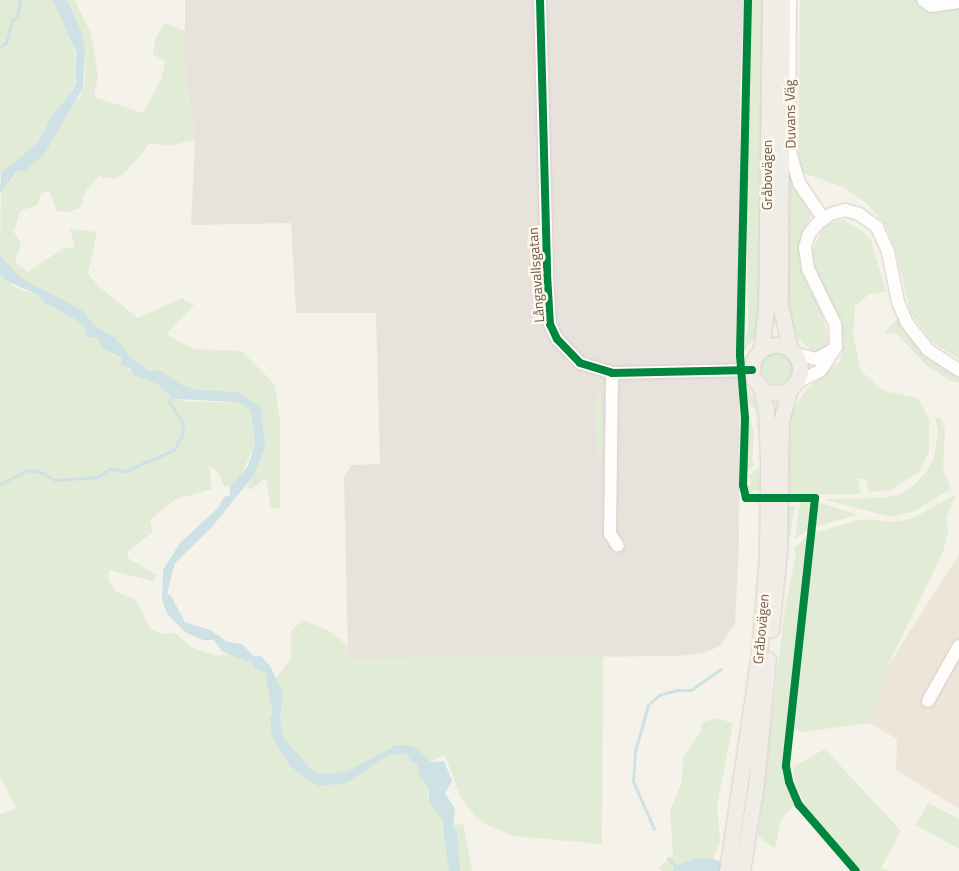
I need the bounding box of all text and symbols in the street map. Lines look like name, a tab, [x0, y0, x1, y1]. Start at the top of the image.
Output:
street label: Duvans Väg	[781, 79, 799, 149]
street label: Gråbovägen	[759, 140, 775, 210]
street label: Långavallsgatan	[524, 227, 548, 323]
street label: Gråbovägen	[750, 593, 772, 665]

